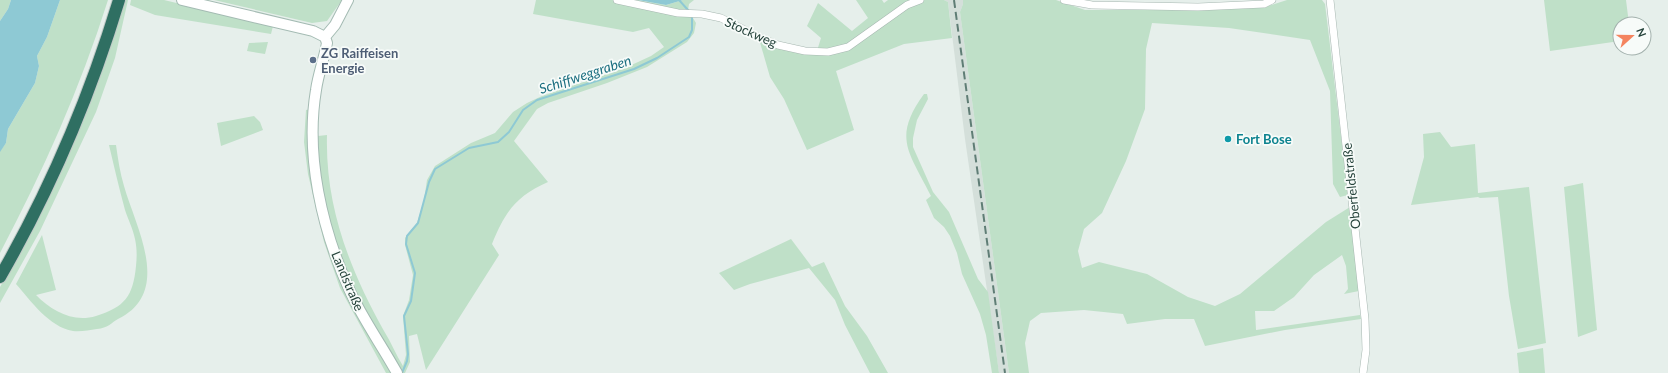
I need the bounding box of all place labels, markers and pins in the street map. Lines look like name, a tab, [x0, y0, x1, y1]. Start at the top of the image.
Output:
place label: ZG Raiffeisen Energie	[321, 45, 398, 76]
marker: ZG Raiffeisen Energie	[308, 55, 318, 65]
place label: Fort Bose	[1236, 131, 1292, 147]
marker: Fort Bose	[1223, 134, 1233, 144]

